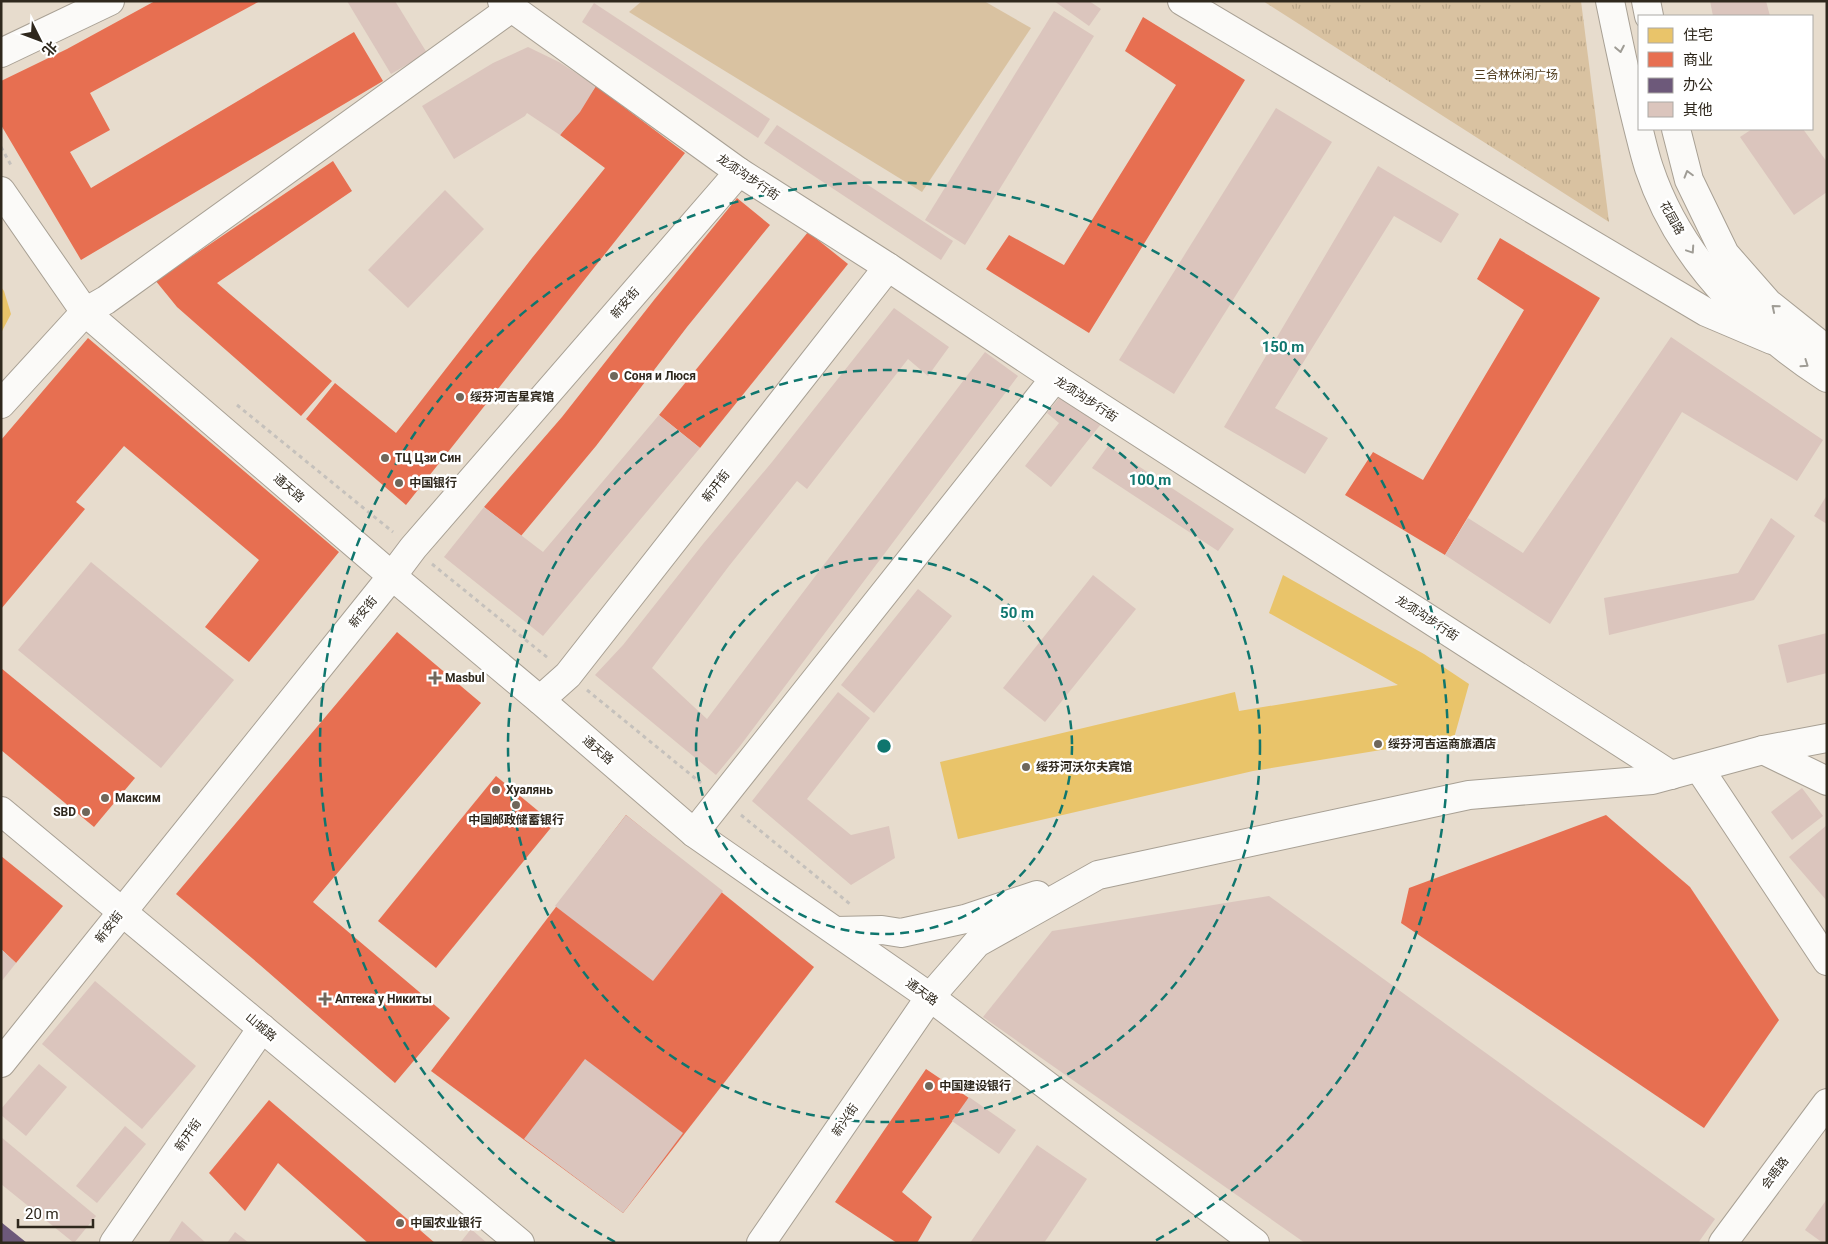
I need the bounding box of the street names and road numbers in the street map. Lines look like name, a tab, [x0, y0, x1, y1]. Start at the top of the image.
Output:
street label: 龙须沟步行街	[714, 151, 782, 203]
street label: 花园路	[1657, 199, 1687, 237]
street label: 新安街	[608, 285, 642, 321]
street label: 龙须沟步行街	[1052, 374, 1120, 424]
street label: 新开街	[699, 468, 733, 504]
street label: 通天路	[271, 471, 307, 505]
street label: 龙须沟步行街	[1393, 593, 1461, 643]
street label: 新安街	[346, 594, 380, 630]
street label: 通天路	[580, 733, 616, 767]
street label: 新安街	[92, 909, 126, 945]
street label: 通天路	[903, 976, 941, 1008]
street label: 山城路	[243, 1010, 279, 1044]
street label: 新兴街	[829, 1101, 861, 1139]
street label: 新开街	[172, 1116, 204, 1154]
street label: 会晤路	[1759, 1154, 1791, 1192]

